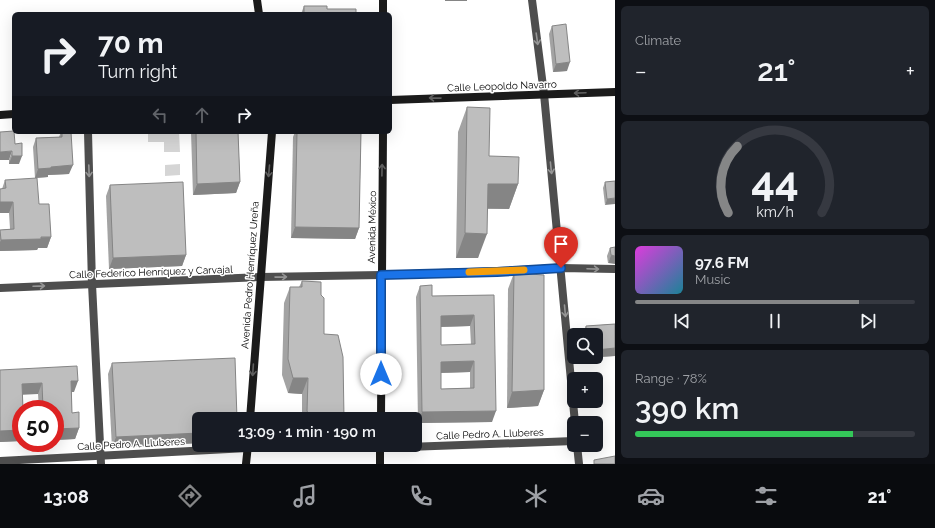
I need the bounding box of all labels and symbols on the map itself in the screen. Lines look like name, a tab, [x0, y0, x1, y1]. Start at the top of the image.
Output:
one-way arrow	[533, 32, 541, 45]
street label: Calle Leopoldo Navarro	[447, 79, 557, 93]
one-way arrow	[574, 89, 587, 97]
one-way arrow	[429, 94, 442, 102]
one-way arrow	[548, 161, 555, 174]
one-way arrow	[86, 164, 93, 177]
one-way arrow	[265, 164, 272, 177]
one-way arrow	[378, 164, 386, 177]
street label: Avenida México	[366, 191, 378, 263]
street label: Avenida Pedro Henríquez Ureña	[239, 201, 261, 349]
pin	[544, 227, 578, 268]
street label: Calle Federico Henríquez y Carvajal	[69, 264, 233, 280]
one-way arrow	[586, 265, 599, 272]
one-way arrow	[274, 273, 287, 281]
one-way arrow	[32, 282, 45, 290]
one-way arrow	[561, 304, 569, 317]
position arrow	[360, 353, 402, 395]
one-way arrow	[250, 363, 257, 376]
speed limit sign: 50	[12, 400, 64, 452]
street label: Calle Pedro A. Lluberes	[436, 427, 544, 441]
street label: Calle Pedro A. Lluberes	[77, 436, 185, 452]

